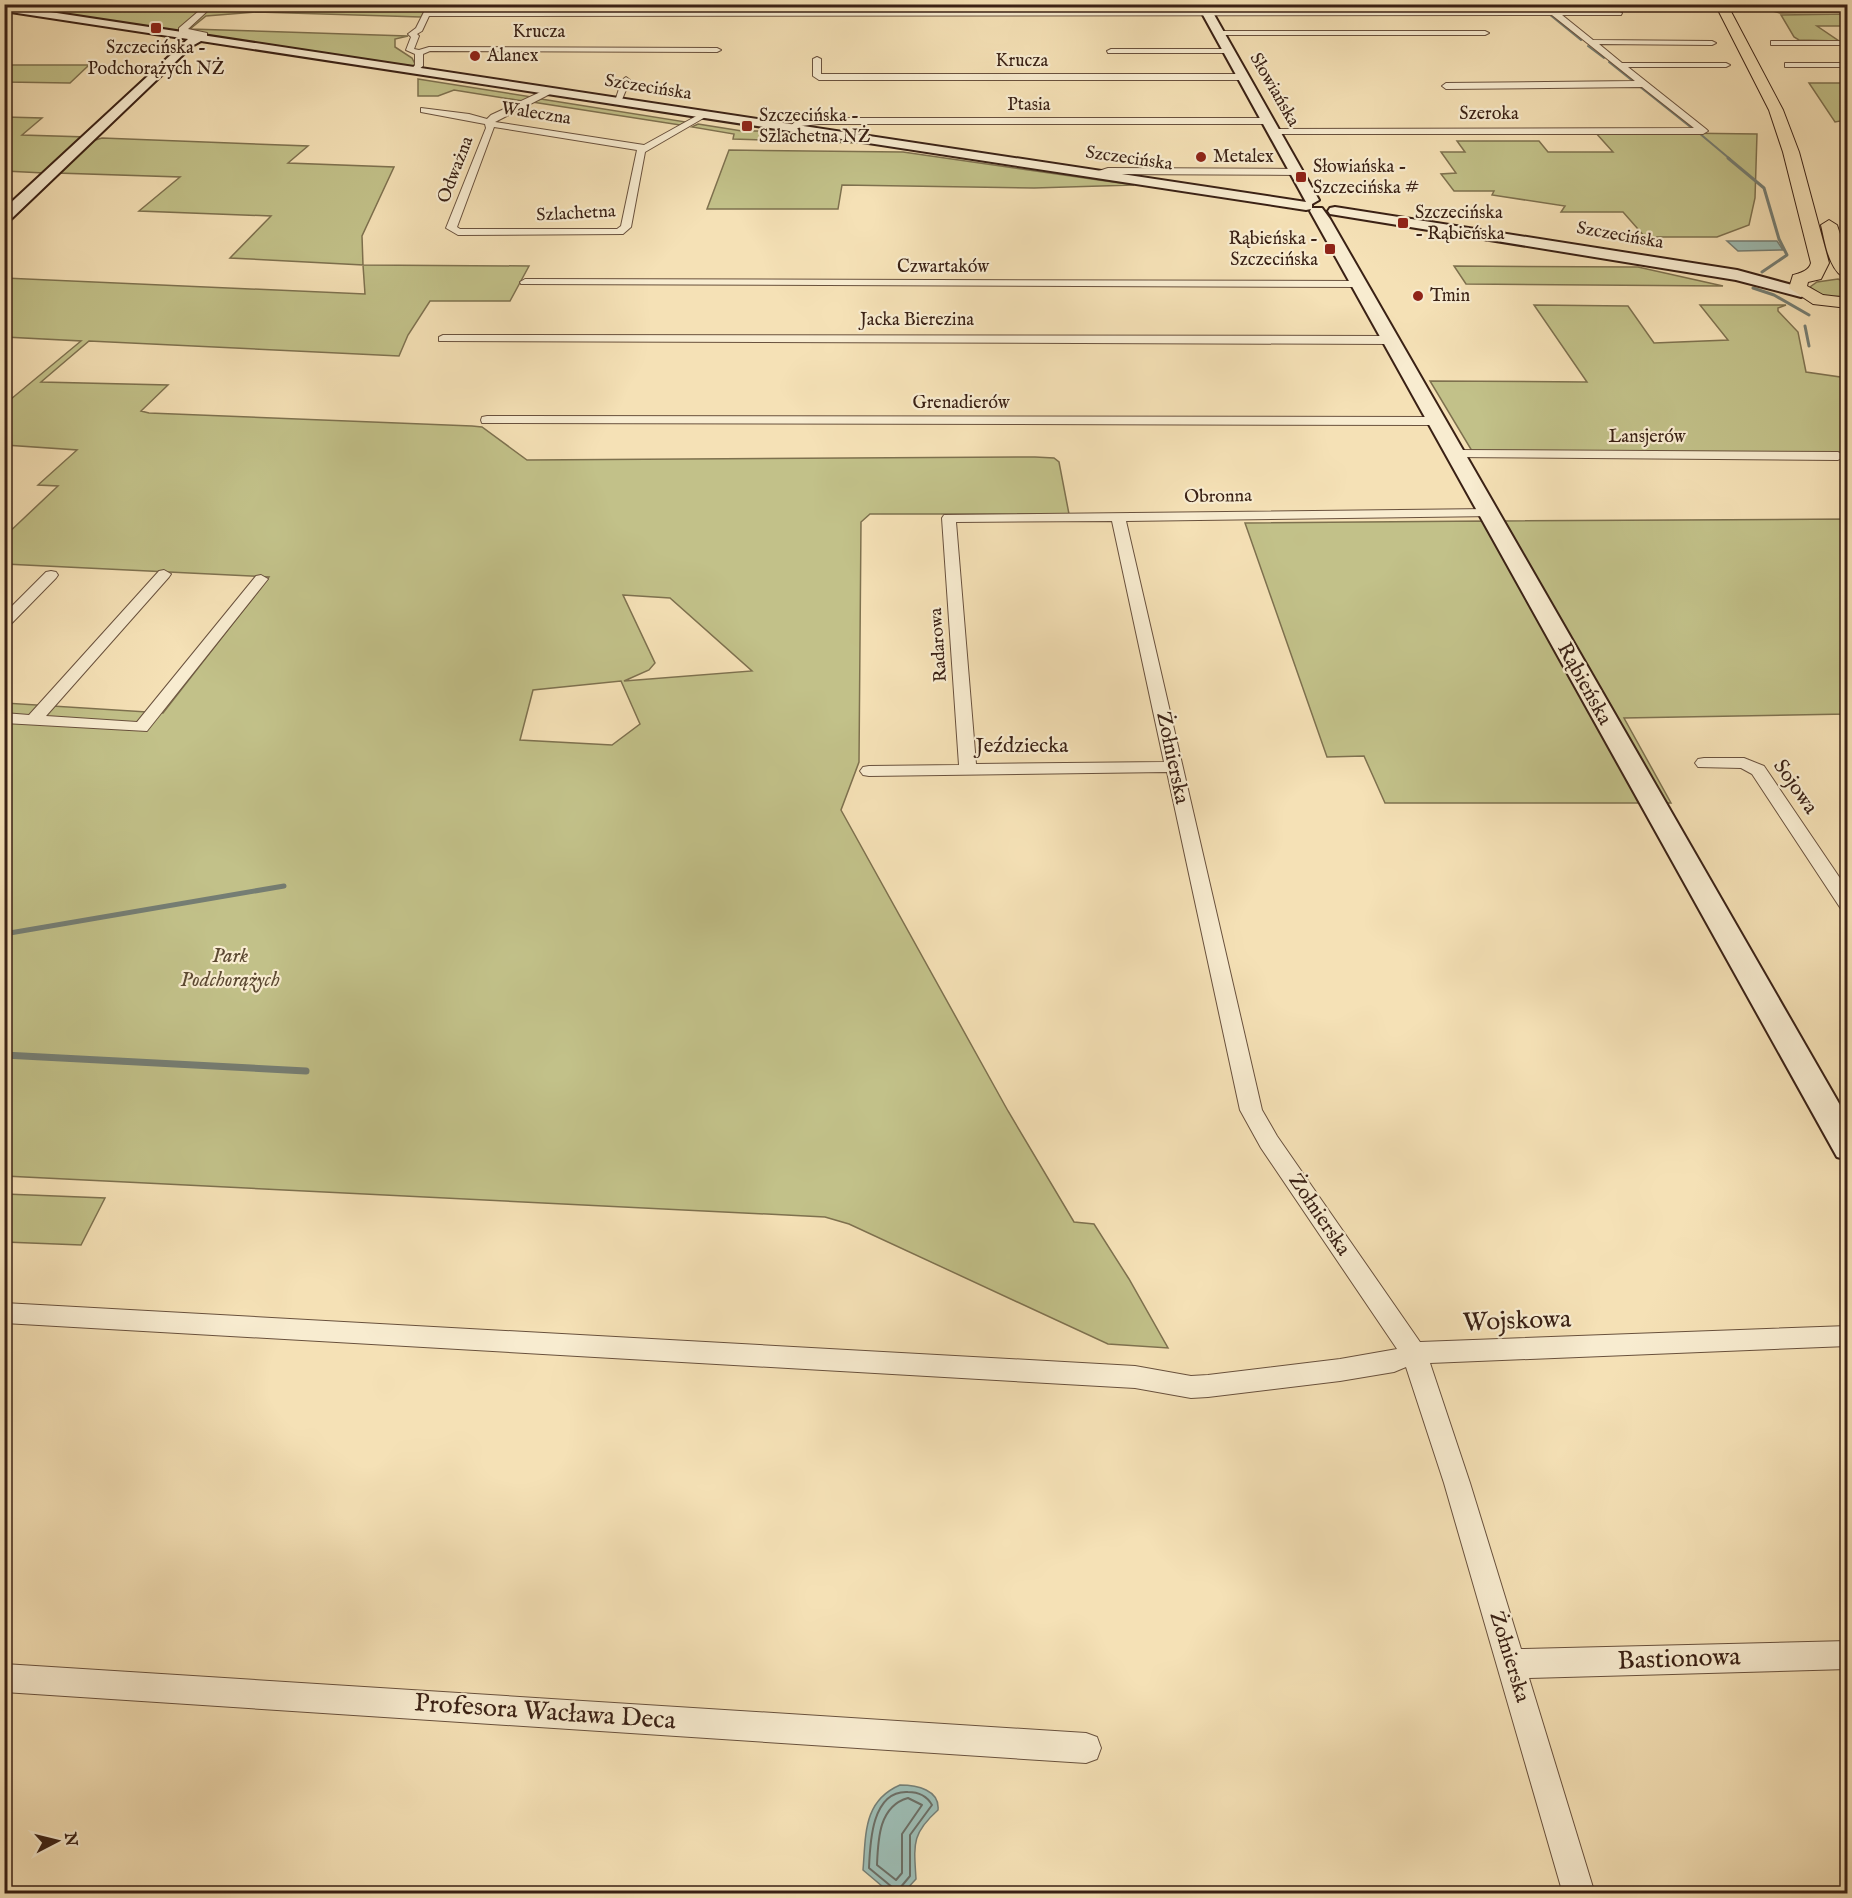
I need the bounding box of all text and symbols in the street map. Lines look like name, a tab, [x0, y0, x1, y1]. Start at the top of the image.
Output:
marker: Szczecińska - Podchorążych NŻ	[149, 21, 163, 35]
street label: Krucza	[513, 21, 566, 44]
place label: Szczecińska - Podchorążych NŻ	[87, 37, 225, 81]
place label: Alanex	[486, 45, 539, 68]
marker: Alanex	[468, 49, 482, 63]
street label: Słowiańska	[1244, 49, 1304, 131]
street label: Krucza	[996, 50, 1049, 73]
street label: Szczecińska	[603, 70, 693, 106]
street label: Ptasia	[1007, 94, 1051, 117]
street label: Waleczna	[499, 97, 573, 131]
street label: Szeroka	[1459, 103, 1519, 126]
place label: Szczecińska - Szlachetna NŻ	[759, 105, 871, 149]
marker: Szczecińska - Szlachetna NŻ	[740, 119, 754, 133]
street label: Odważna	[433, 133, 479, 207]
street label: Szczecińska	[1084, 142, 1174, 177]
place label: Metalex	[1213, 146, 1274, 169]
marker: Metalex	[1194, 150, 1208, 164]
place label: Słowiańska - Szczecińska #	[1313, 156, 1419, 200]
marker: Słowiańska - Szczecińska #	[1294, 170, 1308, 184]
street label: Szlachetna	[536, 200, 616, 228]
place label: Szczecińska - Rąbieńska	[1415, 202, 1505, 246]
marker: Szczecińska - Rąbieńska	[1396, 216, 1410, 230]
street label: Szczecińska	[1575, 217, 1665, 255]
place label: Rąbieńska - Szczecińska	[1228, 228, 1318, 272]
marker: Rąbieńska - Szczecińska	[1323, 242, 1337, 256]
street label: Czwartaków	[897, 256, 990, 279]
place label: Tmin	[1430, 285, 1470, 308]
marker: Tmin	[1411, 289, 1425, 303]
street label: Jacka Bierezina	[858, 309, 974, 332]
street label: Grenadierów	[912, 392, 1011, 415]
street label: Lansjerów	[1609, 426, 1687, 449]
street label: Obronna	[1184, 485, 1252, 509]
street label: Radarowa	[925, 607, 953, 683]
street label: Rąbieńska	[1550, 638, 1618, 731]
street label: Żołnierska	[1149, 709, 1195, 808]
street label: Jeździecka	[974, 733, 1069, 760]
street label: Sojowa	[1766, 754, 1824, 820]
park label: Park Podchorążych	[180, 943, 280, 994]
street label: Żołnierska	[1282, 1169, 1357, 1262]
street label: Wojskowa	[1462, 1303, 1572, 1339]
street label: Żołnierska	[1482, 1608, 1536, 1707]
street label: Bastionowa	[1617, 1640, 1742, 1678]
street label: Profesora Wacława Deca	[413, 1686, 678, 1738]
north arrow	[27, 1811, 87, 1871]
text: N	[59, 1830, 81, 1848]

